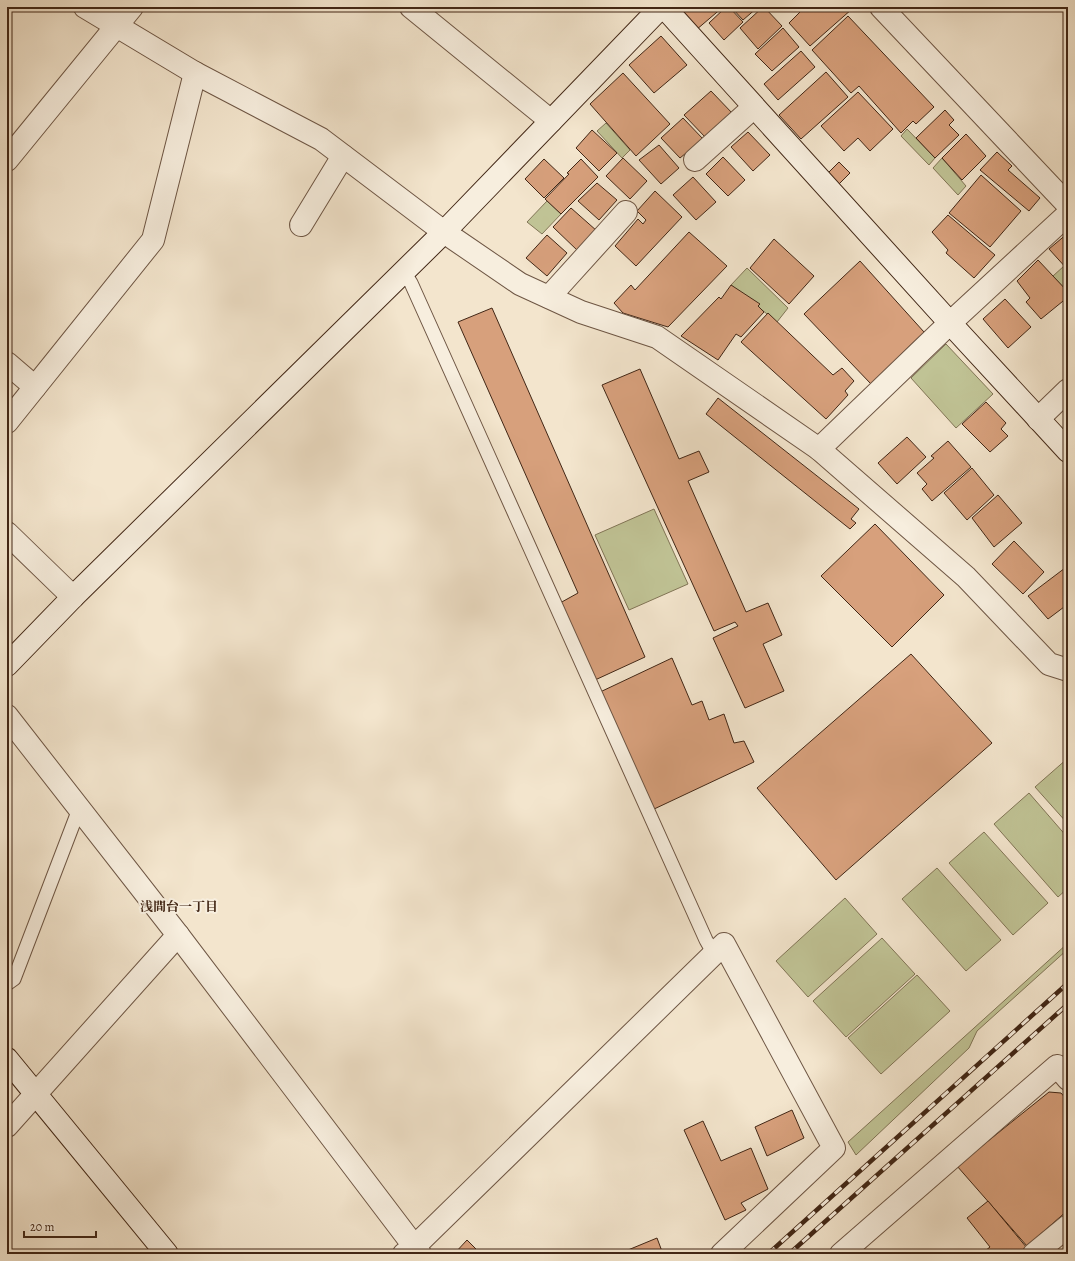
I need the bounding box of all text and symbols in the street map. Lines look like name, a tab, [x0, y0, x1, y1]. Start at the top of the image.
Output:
district label: 浅間台一丁目	[140, 898, 218, 915]
scale bar	[24, 1213, 96, 1239]
text: 20 m	[30, 1219, 54, 1235]

